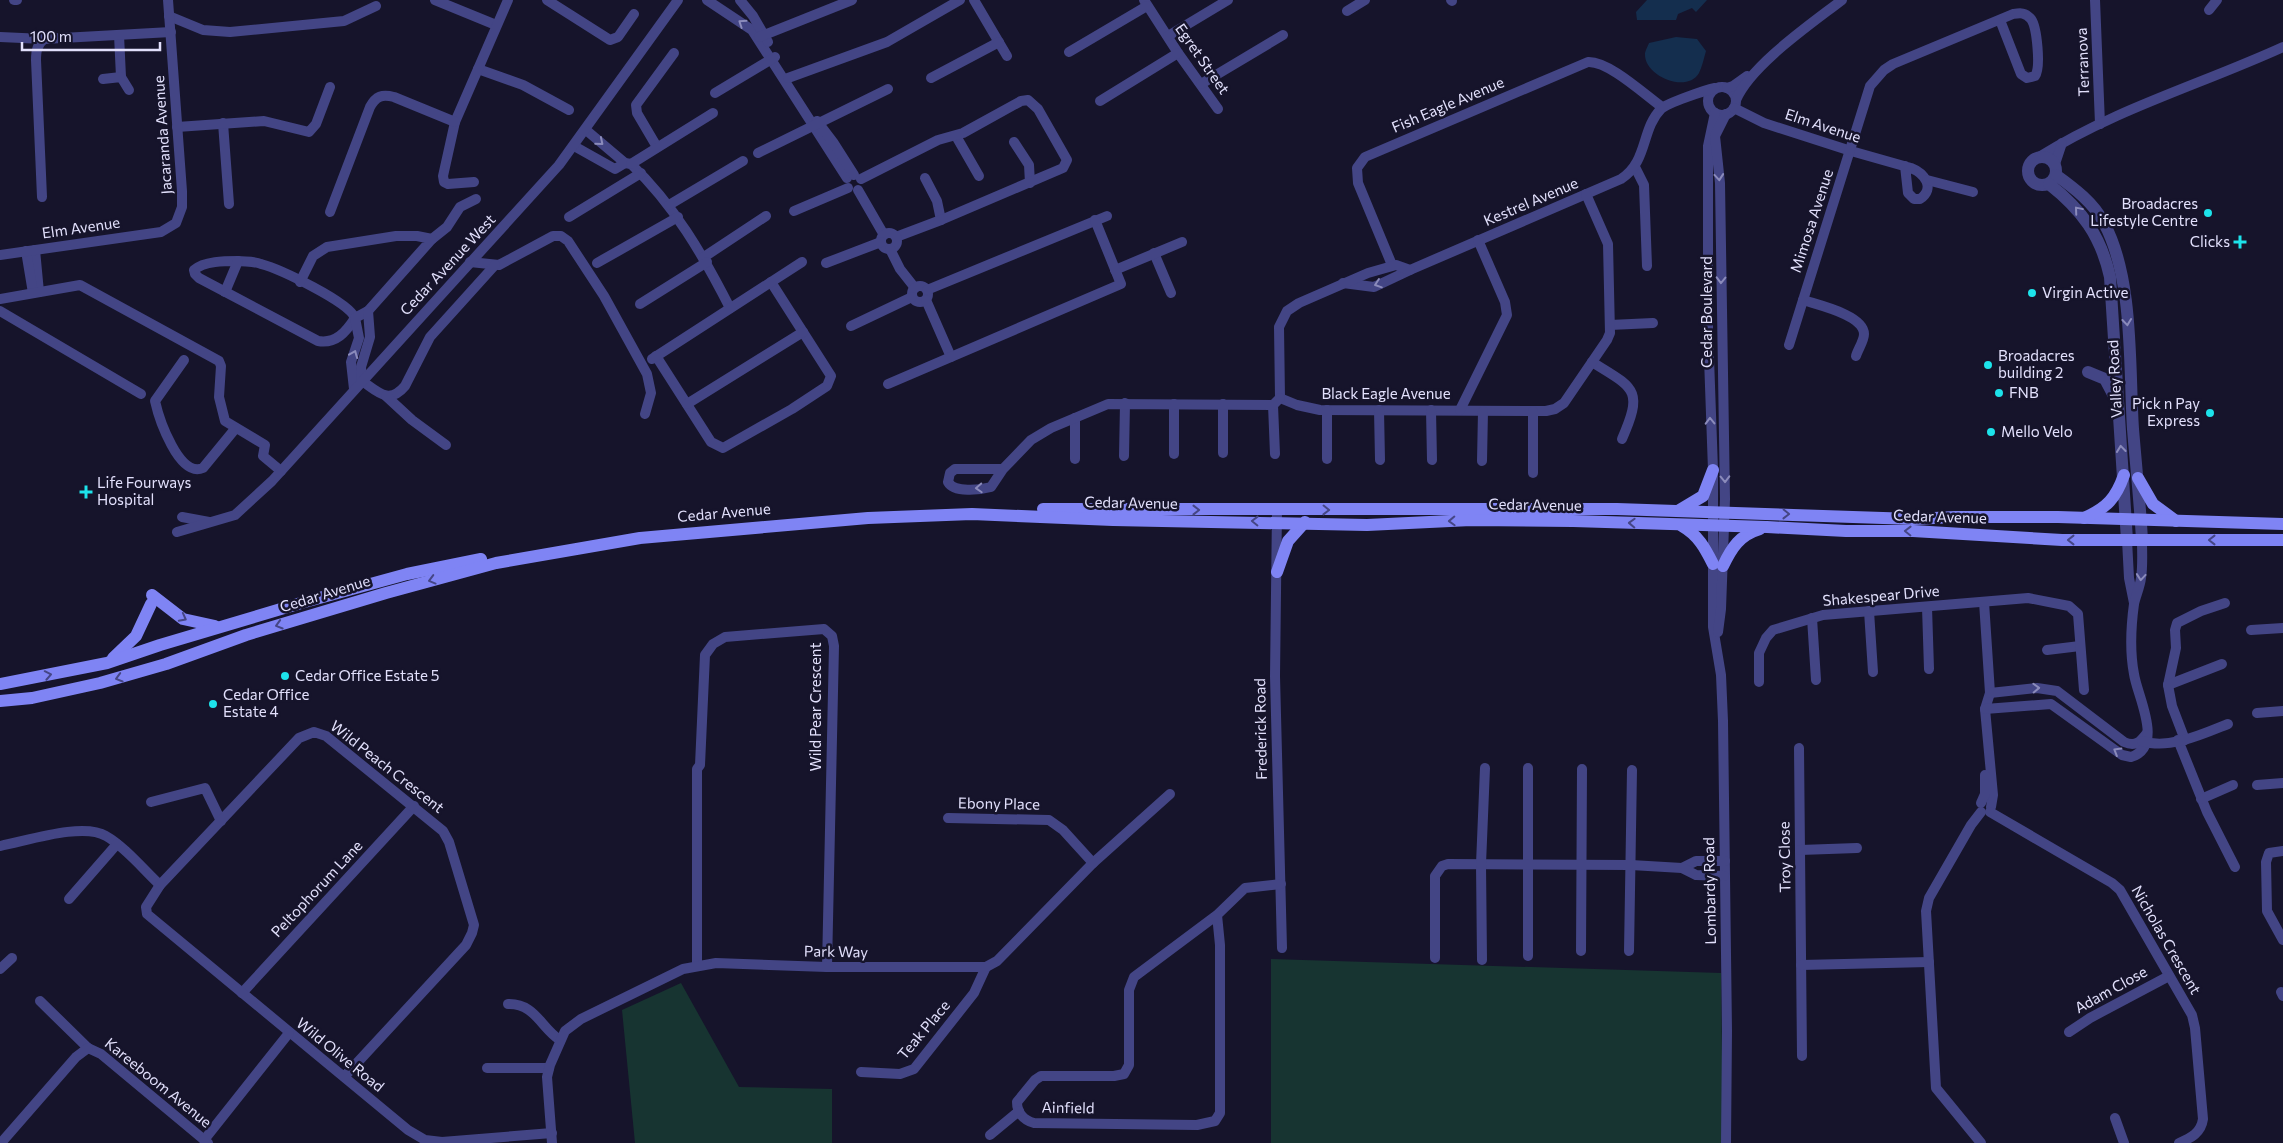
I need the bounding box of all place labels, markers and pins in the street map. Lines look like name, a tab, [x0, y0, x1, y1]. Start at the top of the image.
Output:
place label: Broadacres Lifestyle Centre	[2090, 194, 2198, 229]
marker: Broadacres Lifestyle Centre	[2202, 207, 2214, 219]
place label: Clicks	[2190, 232, 2230, 250]
marker: Clicks	[2234, 236, 2246, 248]
place label: Virgin Active	[2042, 283, 2128, 301]
marker: Virgin Active	[2026, 287, 2038, 299]
place label: Broadacres building 2	[1998, 346, 2075, 381]
marker: Broadacres building 2	[1982, 359, 1994, 371]
place label: FNB	[2009, 383, 2039, 401]
marker: FNB	[1993, 387, 2005, 399]
place label: Pick n Pay Express	[2132, 394, 2200, 429]
marker: Pick n Pay Express	[2204, 407, 2216, 419]
place label: Mello Velo	[2001, 422, 2073, 440]
marker: Mello Velo	[1985, 426, 1997, 438]
place label: Life Fourways Hospital	[97, 473, 192, 508]
marker: Life Fourways Hospital	[79, 485, 93, 499]
place label: Cedar Office Estate 5	[295, 666, 439, 684]
marker: Cedar Office Estate 5	[279, 670, 291, 682]
place label: Cedar Office Estate 4	[223, 685, 310, 720]
marker: Cedar Office Estate 4	[207, 698, 219, 710]

